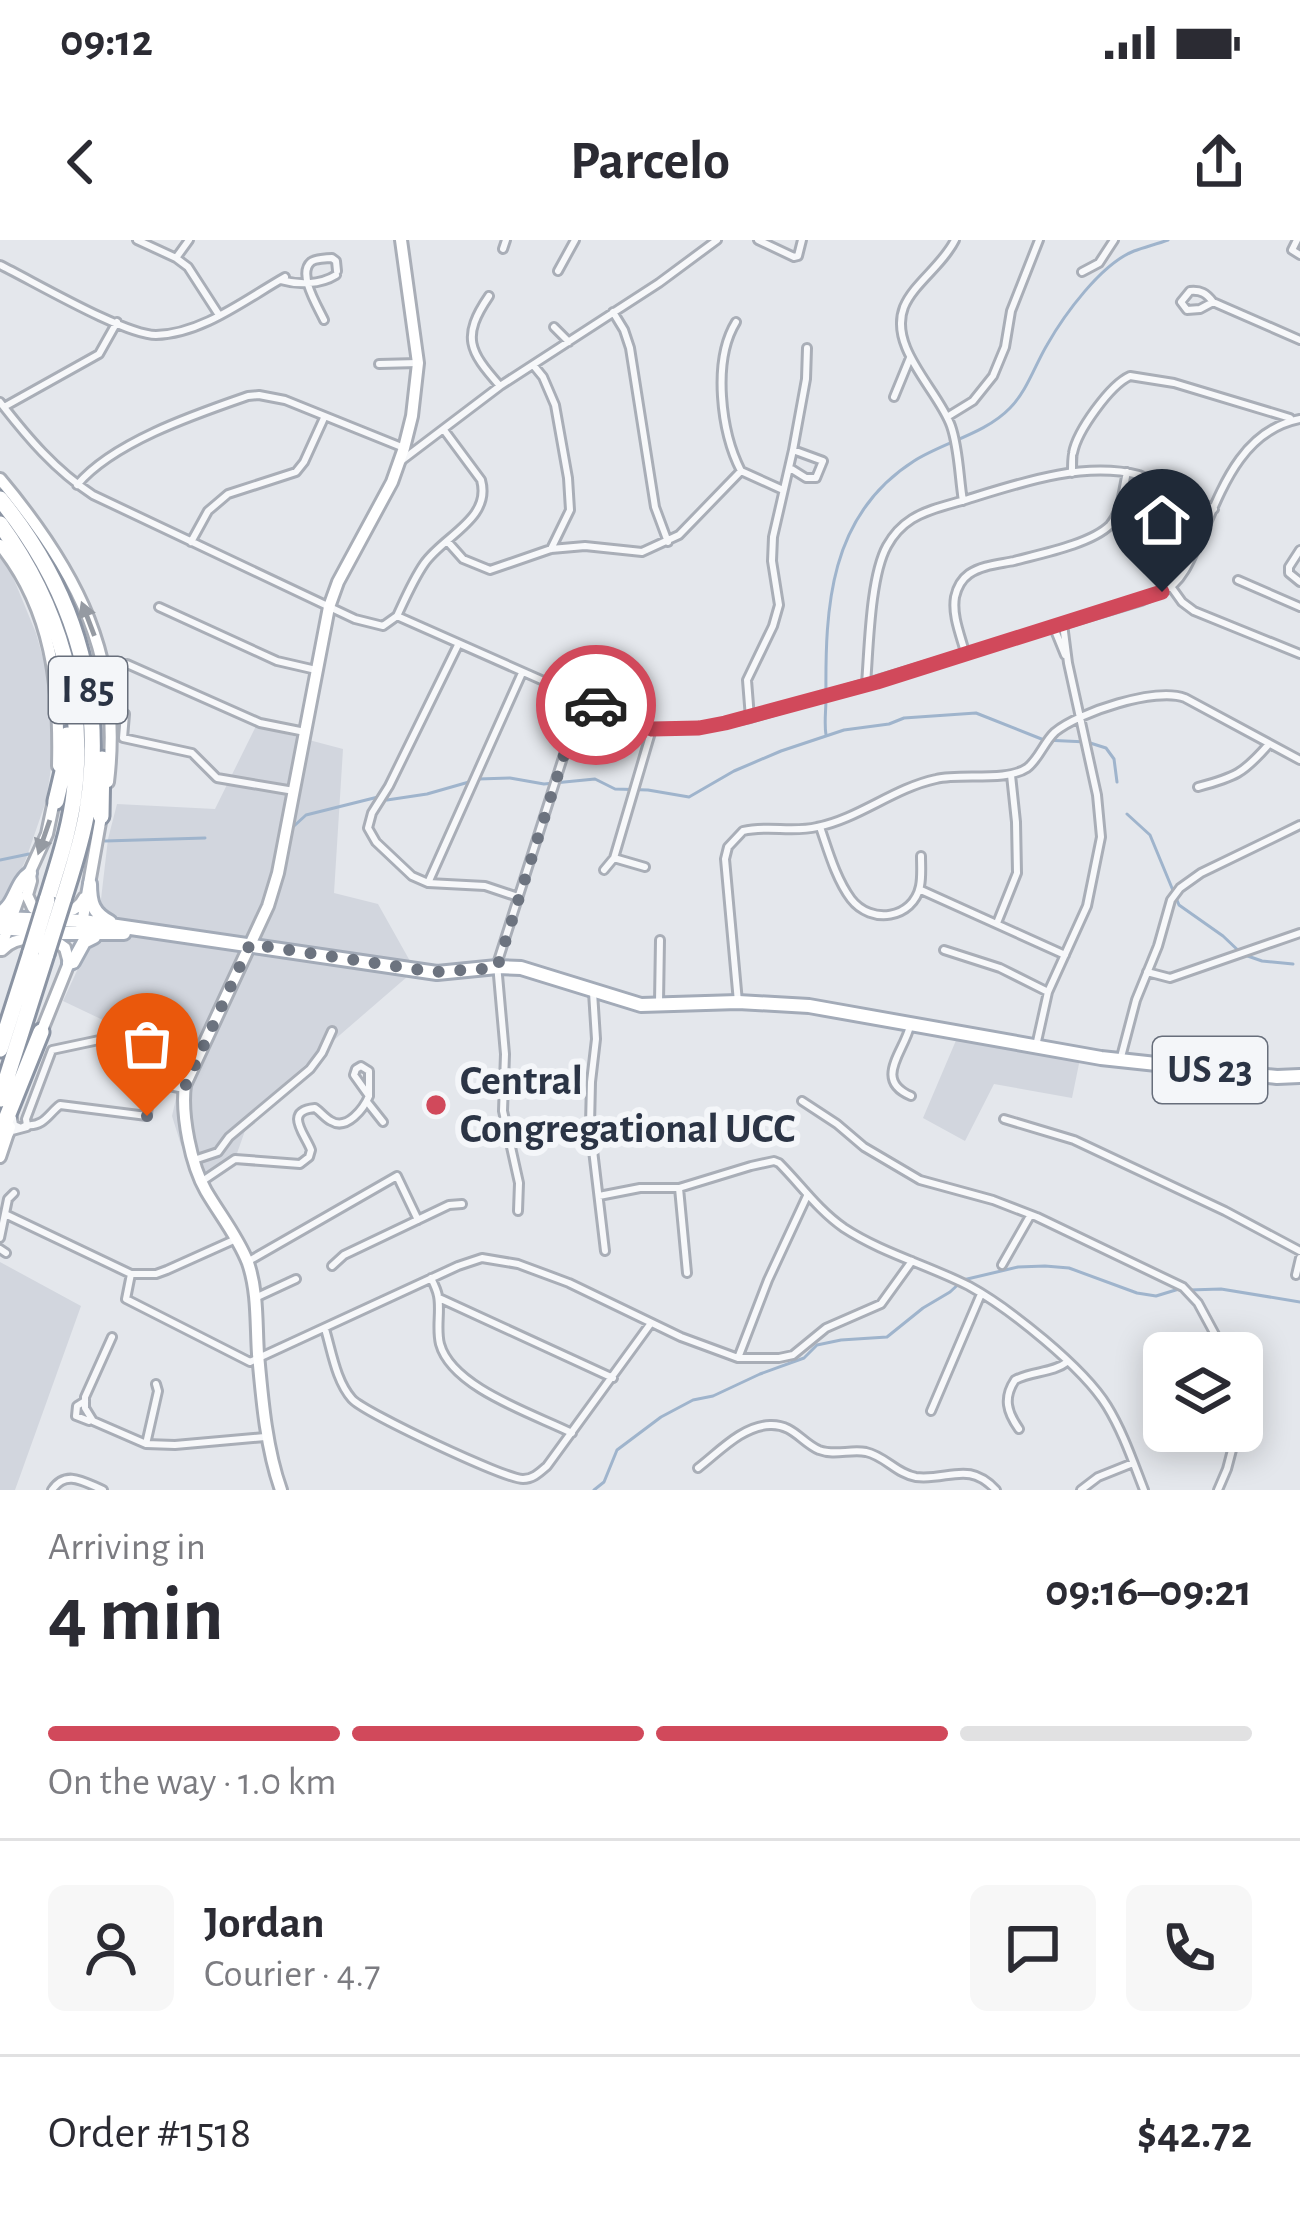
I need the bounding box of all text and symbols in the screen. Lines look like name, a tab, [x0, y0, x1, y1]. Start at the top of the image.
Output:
text: 09:12	[60, 19, 153, 64]
icon: back	[48, 129, 114, 195]
icon: share	[1186, 129, 1252, 195]
text: Parcelo	[570, 135, 730, 189]
pin	[1111, 469, 1213, 592]
icon: home	[1129, 487, 1195, 553]
one-way arrow	[78, 600, 97, 636]
courier	[536, 645, 656, 765]
road number: I 85	[49, 657, 127, 723]
icon: car	[563, 672, 629, 738]
one-way arrow	[34, 819, 52, 855]
pin	[96, 993, 198, 1116]
icon: bag	[114, 1011, 180, 1077]
road number: US 23	[1153, 1037, 1267, 1103]
place label: Central Congregational UCC	[460, 1060, 795, 1150]
marker: Central Congregational UCC	[423, 1092, 449, 1118]
map controls	[1143, 1332, 1263, 1452]
button: layers	[1143, 1332, 1263, 1452]
text: Arriving in	[48, 1528, 206, 1567]
text: 09:16–09:21	[1045, 1569, 1252, 1614]
text: 4 min	[48, 1577, 224, 1655]
text: On the way · 1.0 km	[48, 1763, 336, 1802]
button: person	[48, 1885, 174, 2011]
button: chat	[970, 1885, 1096, 2011]
button: phone	[1126, 1885, 1252, 2011]
text: Jordan	[204, 1901, 325, 1946]
text: Courier · 4.7	[204, 1955, 381, 1994]
text: Order #1518	[48, 2111, 251, 2156]
text: $42.72	[1137, 2111, 1252, 2156]

